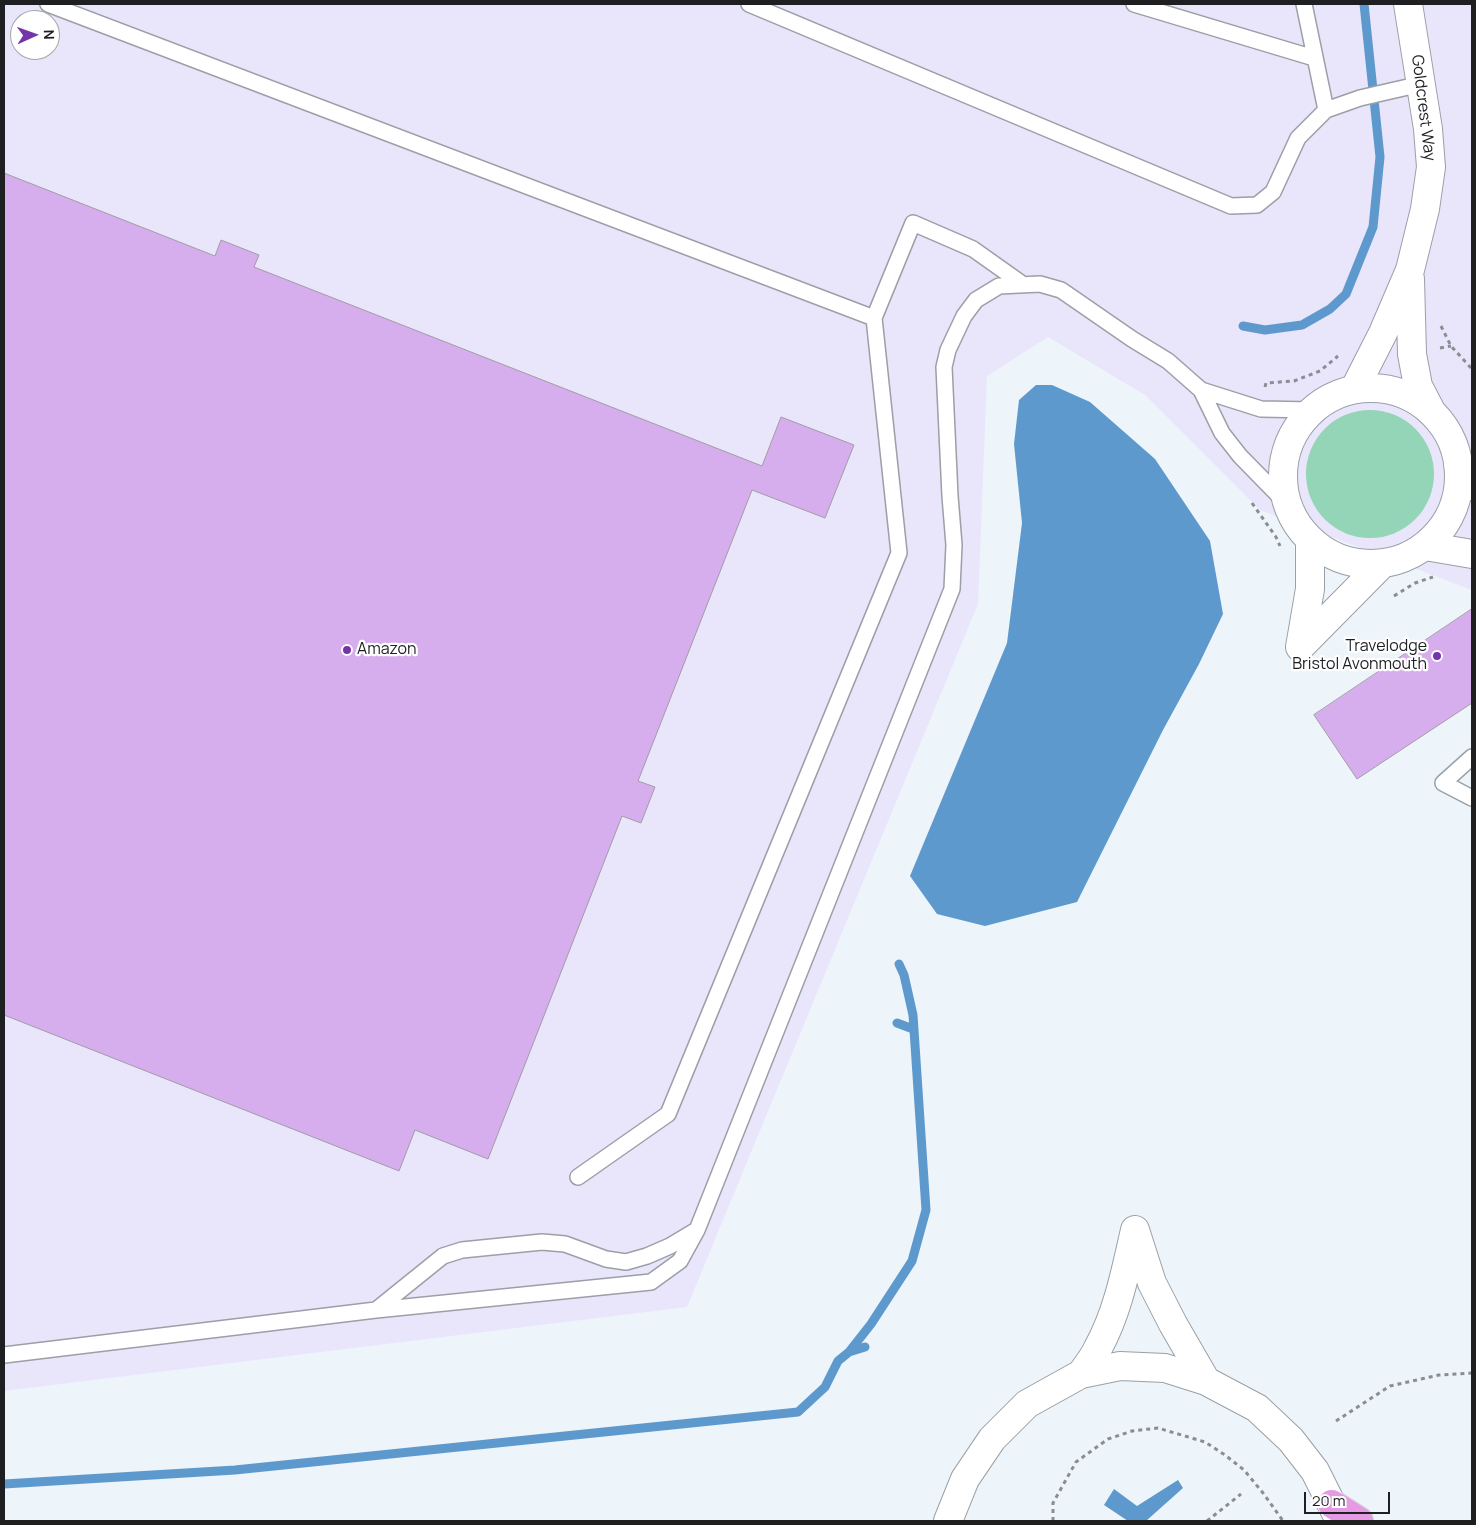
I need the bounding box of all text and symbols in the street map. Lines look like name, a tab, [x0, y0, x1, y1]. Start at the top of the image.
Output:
north arrow	[10, 10, 60, 60]
text: N	[40, 29, 59, 40]
street label: Goldcrest Way	[1407, 54, 1439, 162]
place label: Travelodge Bristol Avonmouth	[1292, 637, 1427, 675]
place label: Amazon	[357, 640, 416, 660]
marker: Amazon	[341, 644, 353, 656]
marker: Travelodge Bristol Avonmouth	[1431, 650, 1443, 662]
scale bar	[1306, 1482, 1392, 1514]
text: 20 m	[1312, 1490, 1345, 1511]

